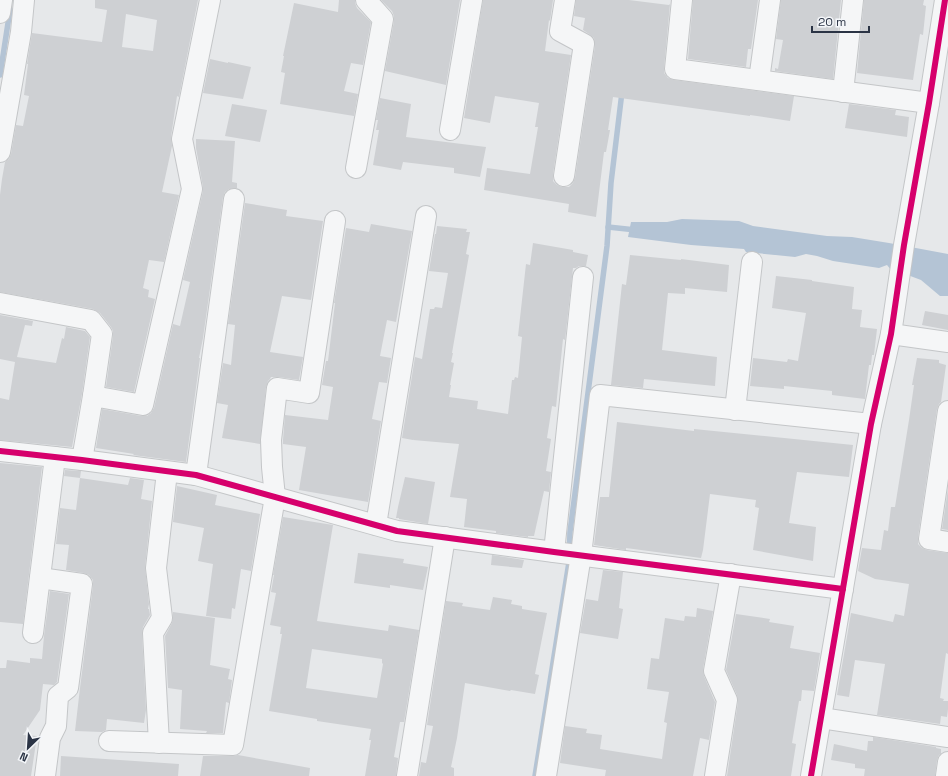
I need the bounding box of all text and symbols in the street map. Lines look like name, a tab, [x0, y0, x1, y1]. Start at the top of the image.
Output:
scale bar	[812, 8, 869, 34]
text: 20 m	[818, 14, 846, 30]
north arrow	[8, 728, 48, 768]
text: N	[17, 749, 30, 765]

